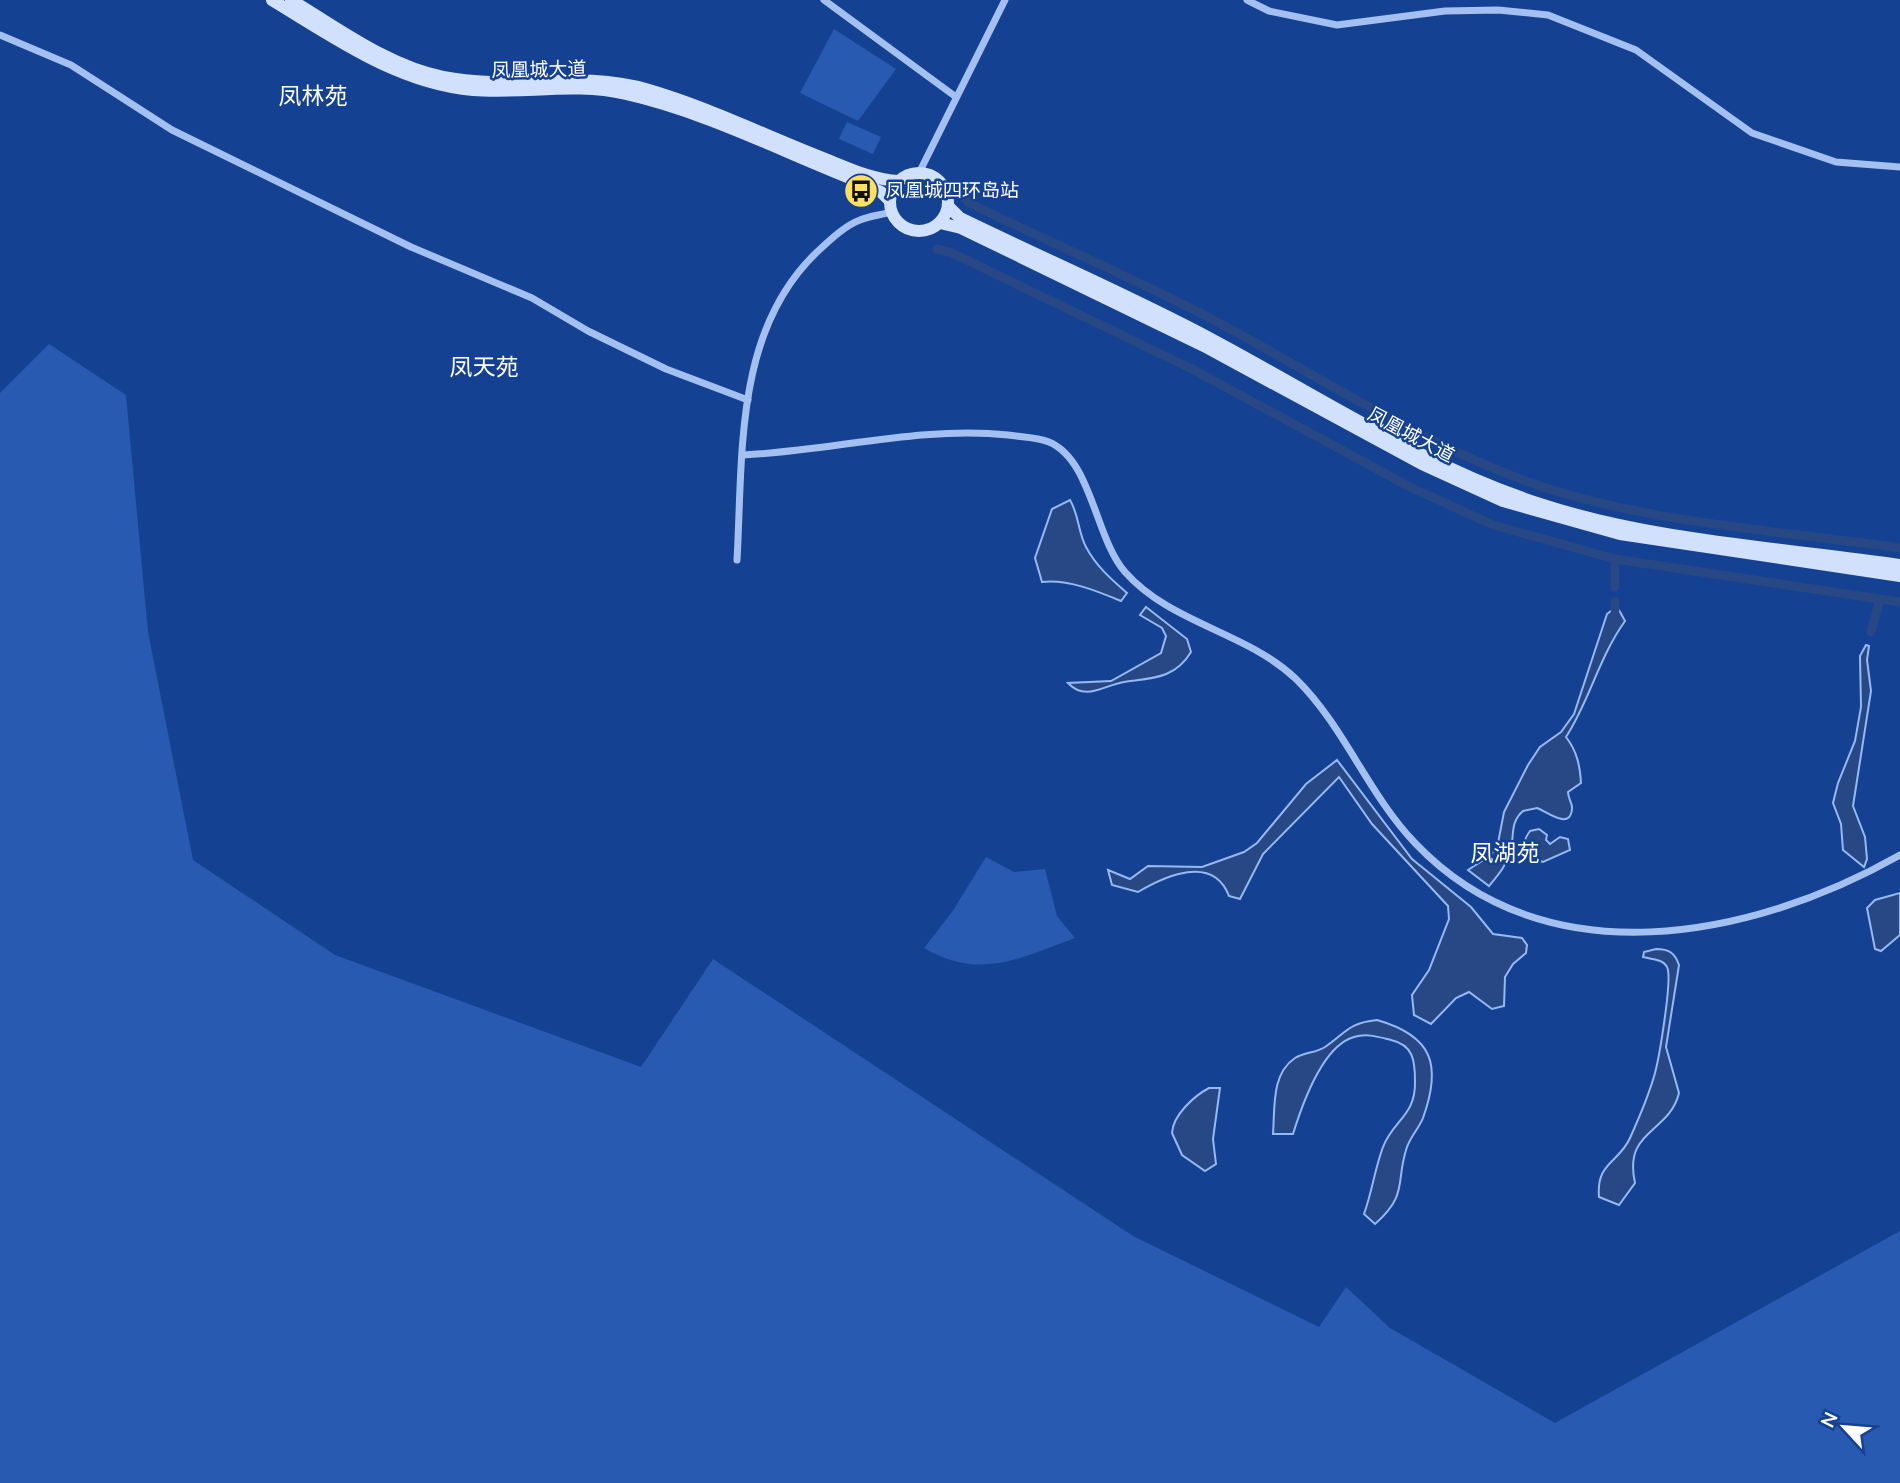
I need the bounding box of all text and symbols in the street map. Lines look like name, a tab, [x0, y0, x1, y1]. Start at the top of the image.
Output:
street label: 凤凰城大道	[491, 56, 587, 84]
district label: 凤林苑	[279, 81, 348, 112]
bus stop icon: 凤凰城四环岛站	[842, 172, 880, 210]
place label: 凤凰城四环岛站	[886, 178, 1019, 204]
district label: 凤天苑	[450, 352, 519, 383]
street label: 凤凰城大道	[1363, 401, 1459, 469]
district label: 凤湖苑	[1471, 838, 1540, 869]
north arrow	[1809, 1392, 1879, 1462]
text: N	[1815, 1408, 1844, 1432]

